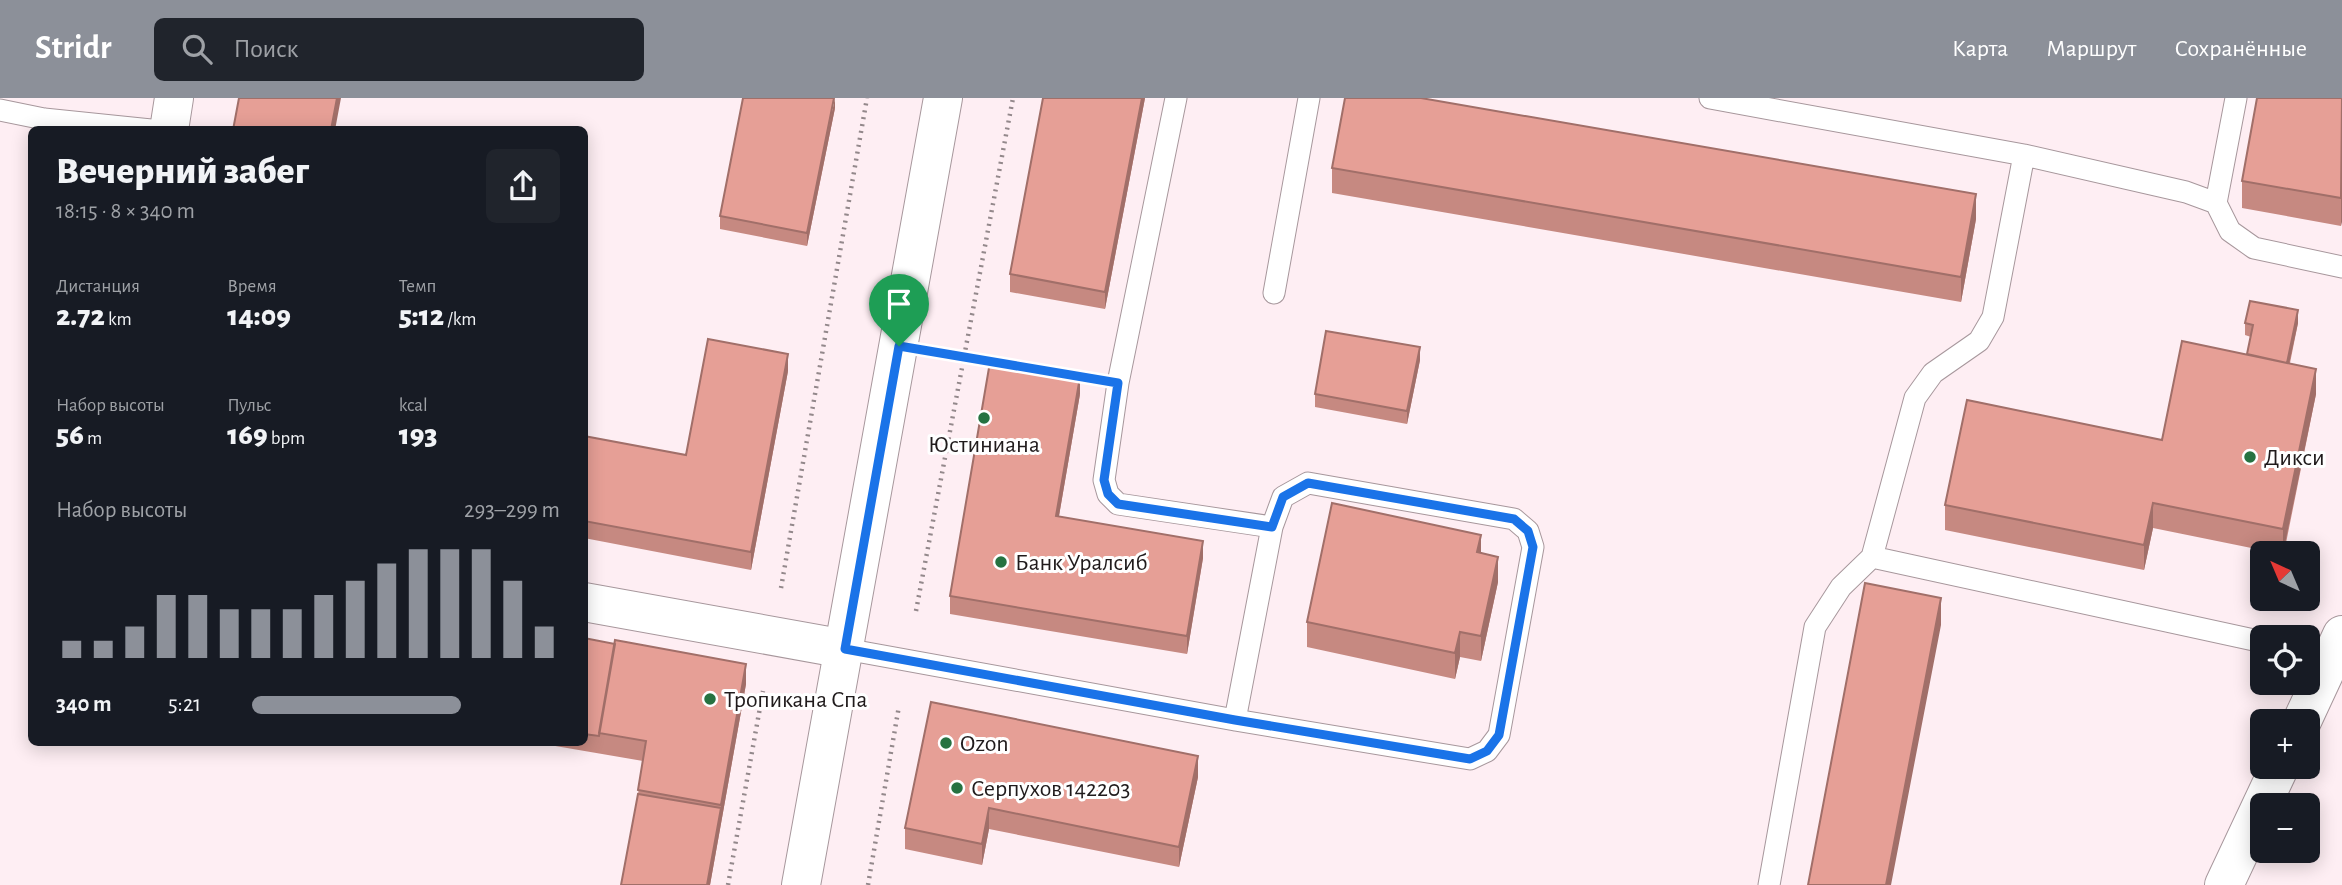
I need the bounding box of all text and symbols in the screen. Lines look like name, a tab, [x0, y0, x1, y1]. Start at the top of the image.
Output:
search box	[154, 18, 644, 81]
icon: search	[178, 30, 216, 68]
text: Stridr	[35, 32, 112, 65]
text: Поиск	[234, 36, 299, 62]
text: Карта	[1952, 37, 2008, 61]
text: Маршрут	[2046, 37, 2136, 61]
text: Сохранённые	[2174, 37, 2307, 61]
button: share	[486, 149, 560, 223]
text: Вечерний забег	[56, 153, 309, 191]
text: 18:15 · 8 × 340 m	[56, 200, 195, 223]
pin	[869, 274, 929, 346]
text: Дистанция	[56, 277, 140, 296]
text: Время	[227, 277, 277, 296]
text: Темп	[399, 277, 437, 296]
icon: arrive	[880, 285, 918, 323]
text: 2.72	[56, 301, 105, 331]
text: 14:09	[227, 301, 291, 331]
text: 5:12	[399, 301, 444, 331]
text: km	[105, 310, 132, 329]
text: /km	[444, 310, 477, 329]
text: Набор высоты	[56, 396, 165, 415]
text: Пульс	[227, 396, 271, 415]
text: kcal	[399, 396, 428, 415]
marker: Юстиниана	[976, 410, 992, 426]
text: 56	[56, 420, 84, 450]
text: 169	[227, 420, 268, 450]
text: 193	[399, 420, 438, 450]
text: m	[84, 429, 102, 448]
text: bpm	[268, 429, 305, 448]
place label: Юстиниана	[928, 433, 1040, 457]
place label: Дикси	[2264, 446, 2325, 470]
marker: Дикси	[2242, 449, 2258, 465]
text: Набор высоты	[56, 499, 188, 522]
text: 293–299 m	[464, 499, 560, 522]
north arrow	[2250, 541, 2320, 611]
map controls	[2250, 541, 2320, 863]
place label: Банк Уралсиб	[1015, 551, 1148, 575]
marker: Банк Уралсиб	[993, 554, 1009, 570]
button: locate	[2250, 625, 2320, 695]
place label: Тропикана Спа	[724, 688, 868, 712]
marker: Тропикана Спа	[702, 691, 718, 707]
text: 340 m	[56, 693, 112, 716]
text: 5:21	[168, 693, 201, 716]
button: +	[2250, 709, 2320, 779]
place label: Ozon	[960, 732, 1009, 756]
marker: Ozon	[938, 735, 954, 751]
place label: Серпухов 142203	[971, 777, 1130, 801]
marker: Серпухов 142203	[949, 780, 965, 796]
button: −	[2250, 793, 2320, 863]

